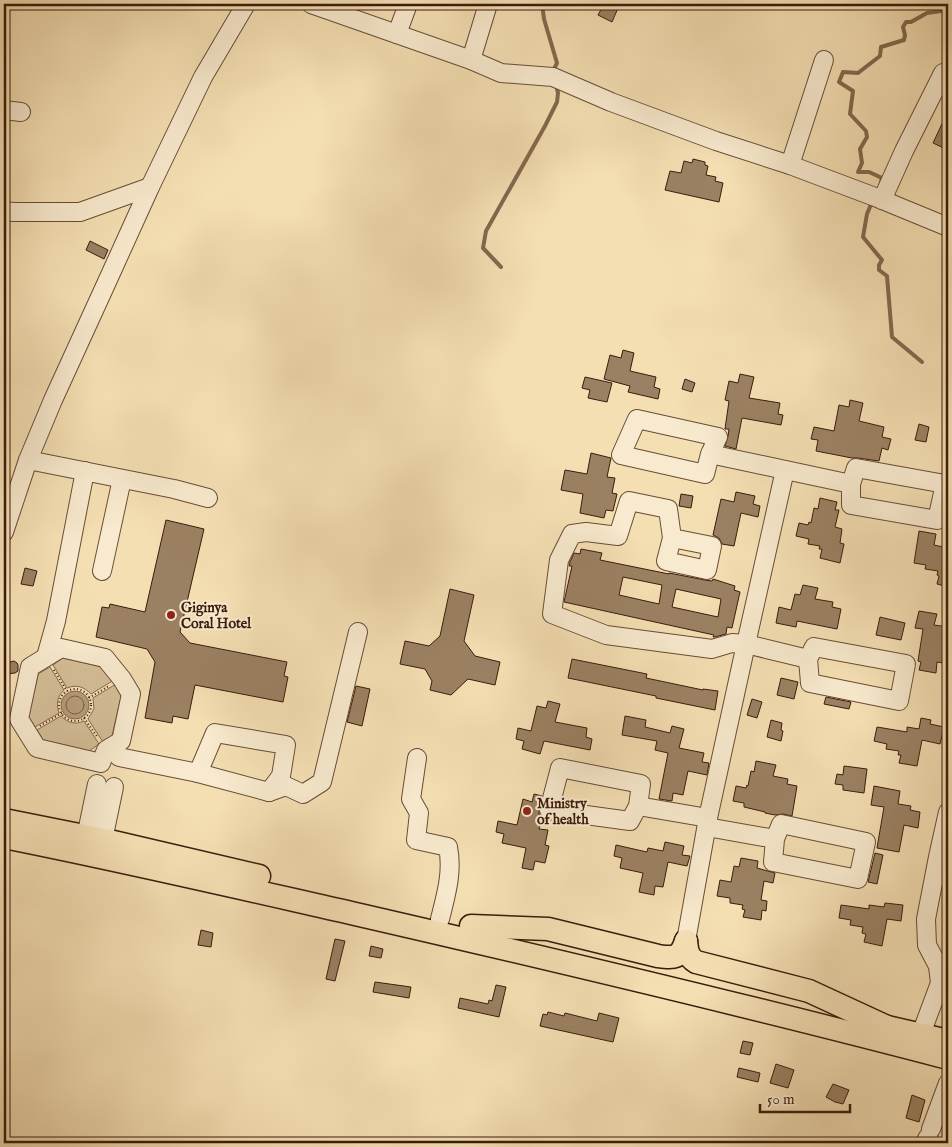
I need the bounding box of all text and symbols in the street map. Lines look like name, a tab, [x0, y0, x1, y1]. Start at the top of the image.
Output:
place label: Giginya Coral Hotel	[181, 599, 252, 633]
marker: Giginya Coral Hotel	[165, 609, 177, 621]
place label: Ministry of health	[537, 795, 589, 829]
marker: Ministry of health	[521, 805, 533, 817]
scale bar	[760, 1082, 850, 1114]
text: 50 m	[767, 1090, 795, 1109]

